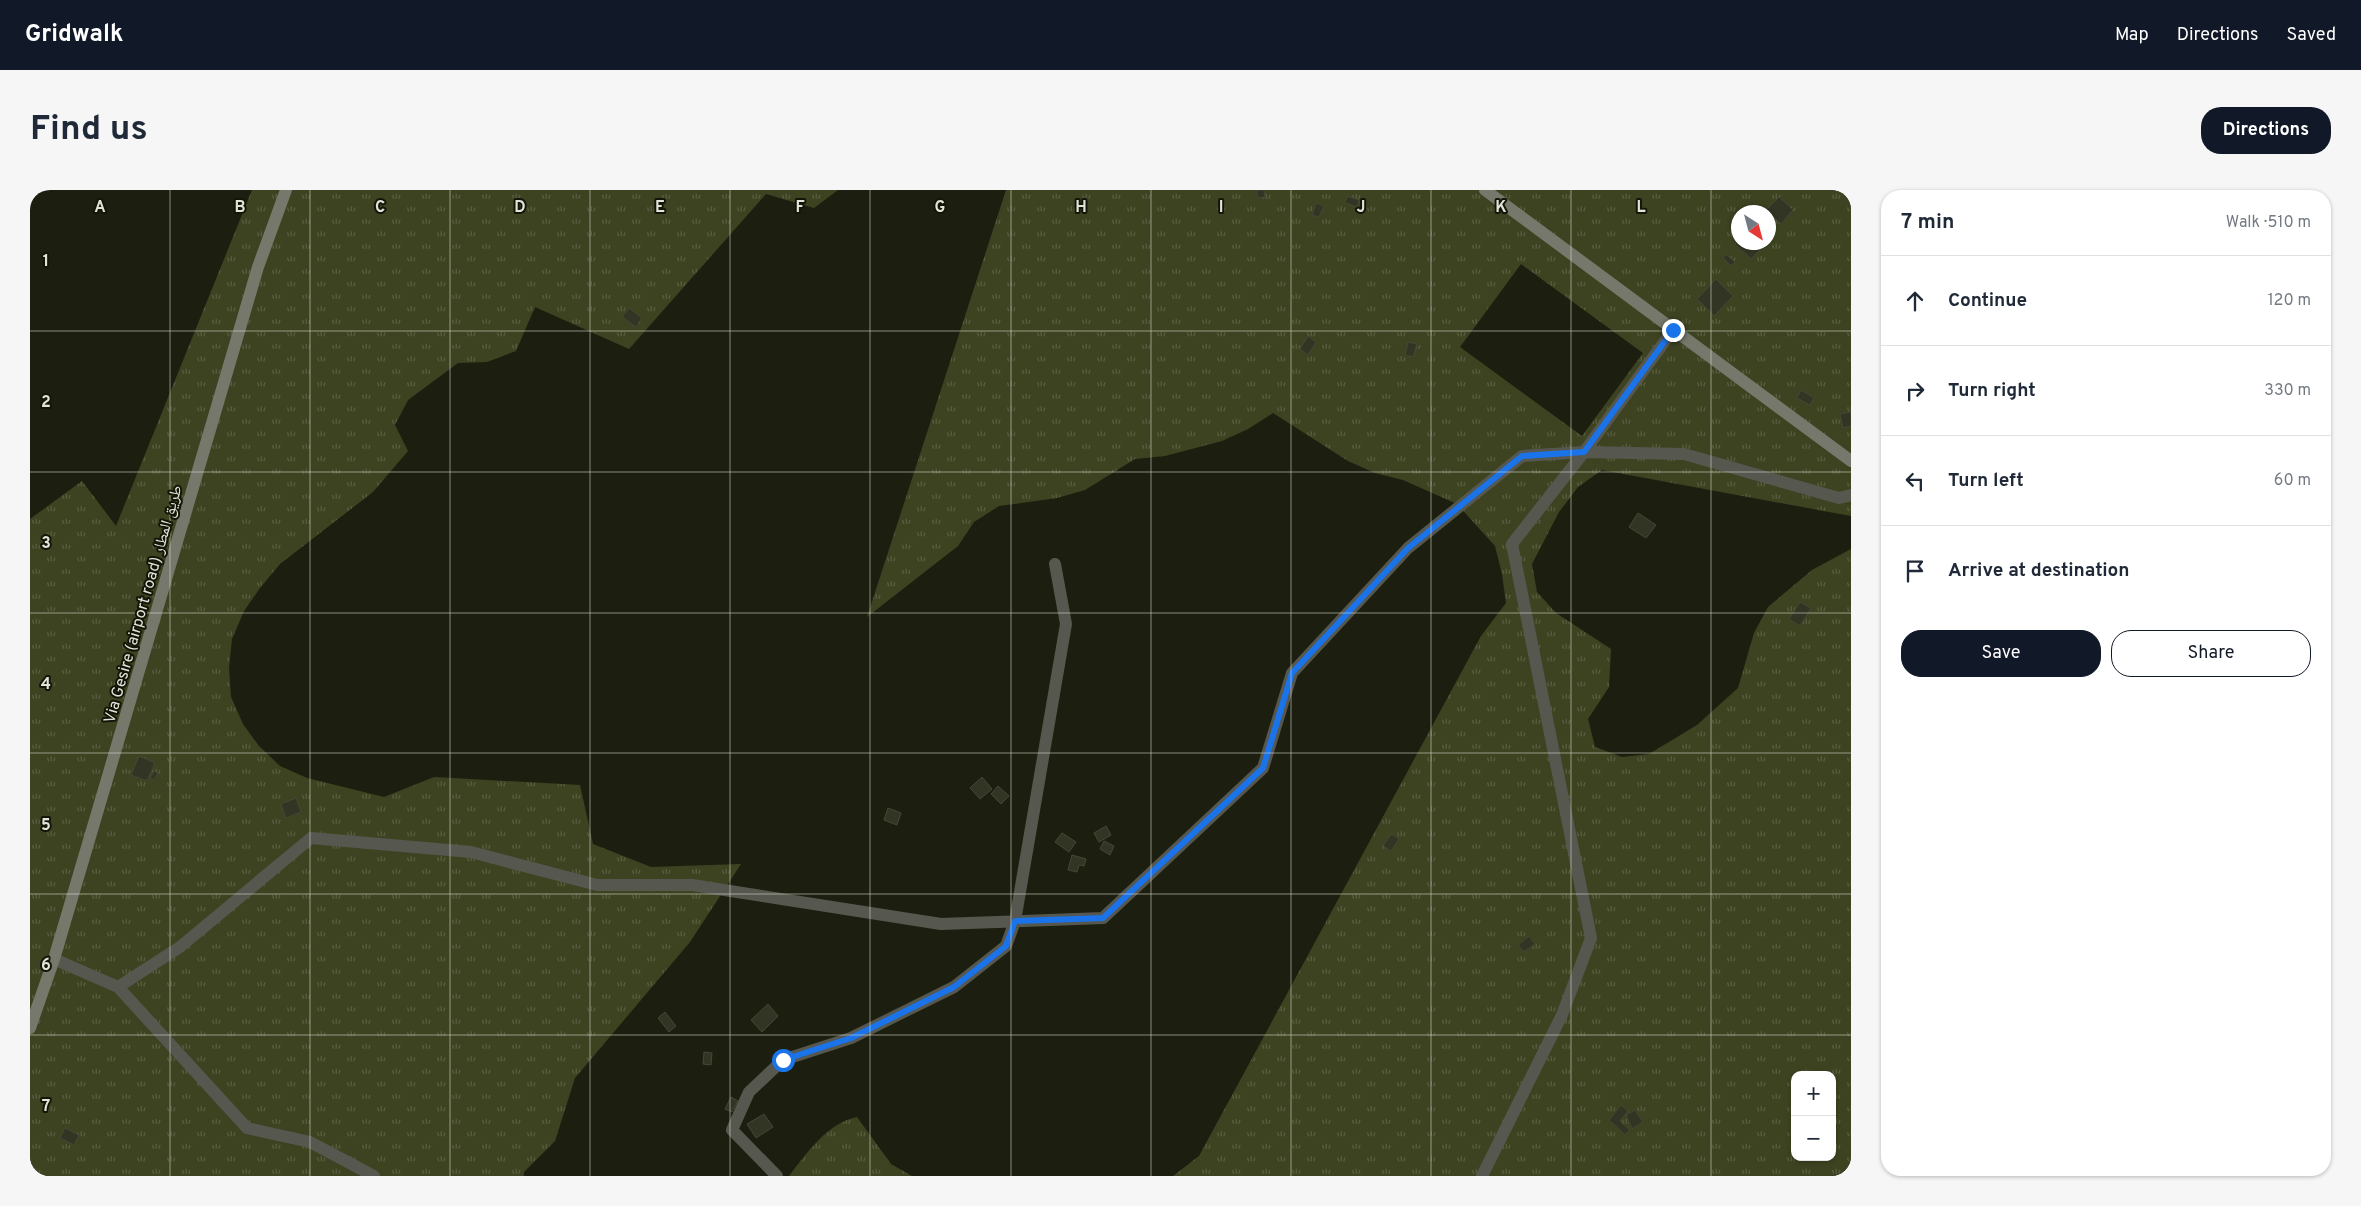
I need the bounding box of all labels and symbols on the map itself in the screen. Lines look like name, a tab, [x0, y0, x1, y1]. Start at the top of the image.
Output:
text: A	[94, 198, 106, 218]
text: B	[234, 198, 246, 218]
text: C	[375, 198, 385, 218]
text: D	[514, 198, 526, 218]
text: E	[655, 198, 665, 218]
text: F	[795, 198, 805, 218]
text: G	[935, 198, 945, 218]
text: H	[1075, 198, 1087, 218]
text: I	[1219, 198, 1223, 218]
text: J	[1357, 198, 1365, 218]
text: K	[1495, 198, 1507, 218]
text: L	[1636, 198, 1646, 218]
north arrow	[1731, 205, 1776, 250]
text: 1	[43, 252, 49, 272]
route end	[1662, 319, 1685, 342]
text: 2	[41, 393, 51, 413]
street label: Via Gesire (airport road) طريق المطار	[100, 483, 188, 726]
text: 3	[41, 534, 51, 554]
text: 4	[41, 675, 51, 695]
text: 5	[41, 816, 51, 836]
text: 6	[41, 956, 51, 976]
route start	[772, 1049, 795, 1072]
text: 7	[42, 1097, 50, 1117]

